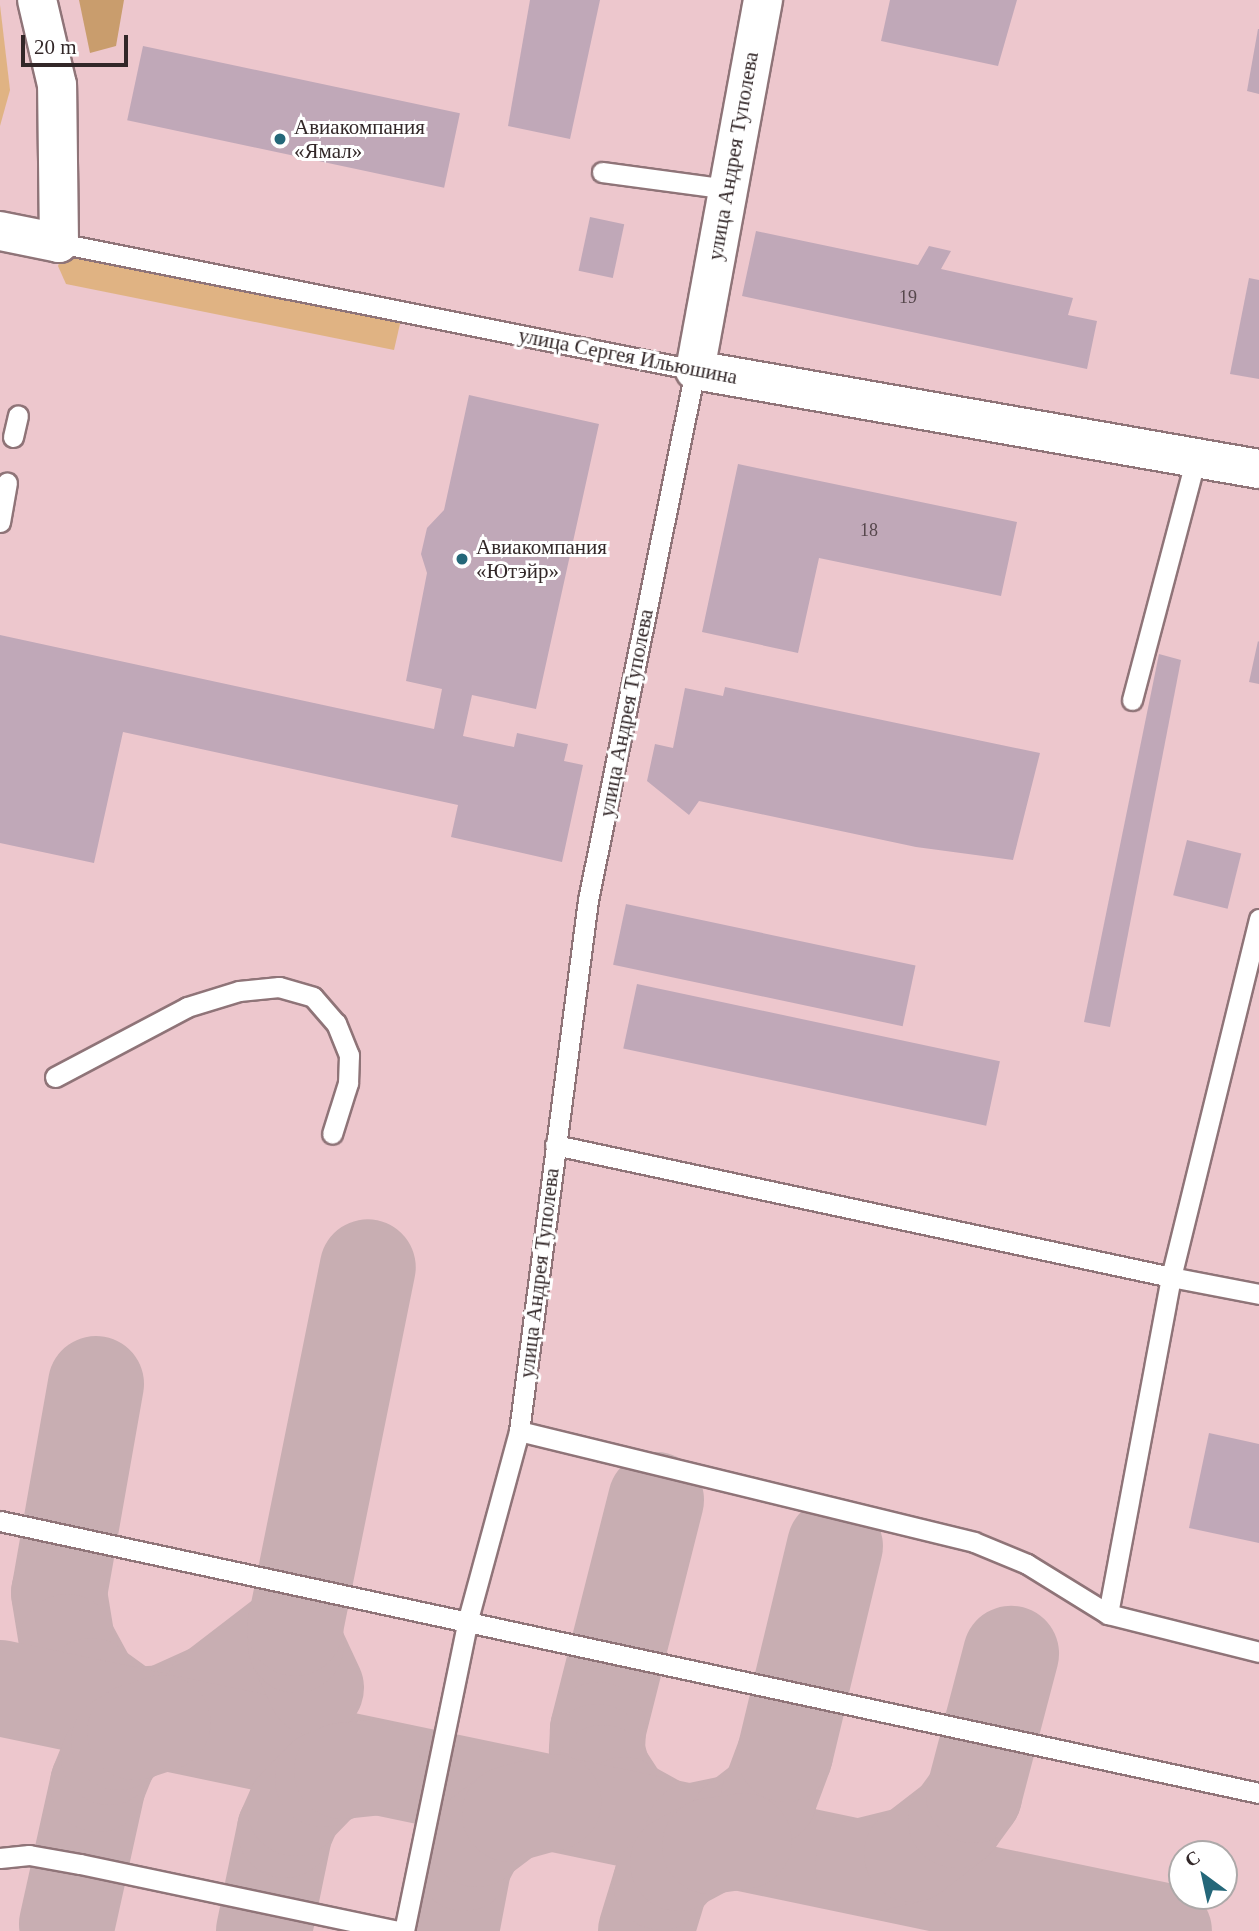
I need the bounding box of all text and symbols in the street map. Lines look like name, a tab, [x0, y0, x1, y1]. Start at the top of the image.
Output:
scale bar	[24, 21, 131, 65]
text: 20 m	[34, 35, 77, 59]
street label: улица Андрея Туполева	[702, 50, 764, 262]
place label: Авиакомпания «Ямал»	[294, 114, 425, 164]
marker: Авиакомпания «Ямал»	[272, 131, 288, 147]
house number: 19	[899, 286, 917, 308]
street label: улица Сергея Ильюшина	[516, 322, 740, 390]
house number: 18	[860, 519, 878, 541]
place label: Авиакомпания «Ютэйр»	[476, 534, 607, 584]
marker: Авиакомпания «Ютэйр»	[454, 551, 470, 567]
street label: улица Андрея Туполева	[593, 607, 659, 819]
street label: улица Андрея Туполева	[514, 1167, 564, 1379]
north arrow	[1168, 1840, 1238, 1910]
text: С	[1181, 1846, 1204, 1871]

